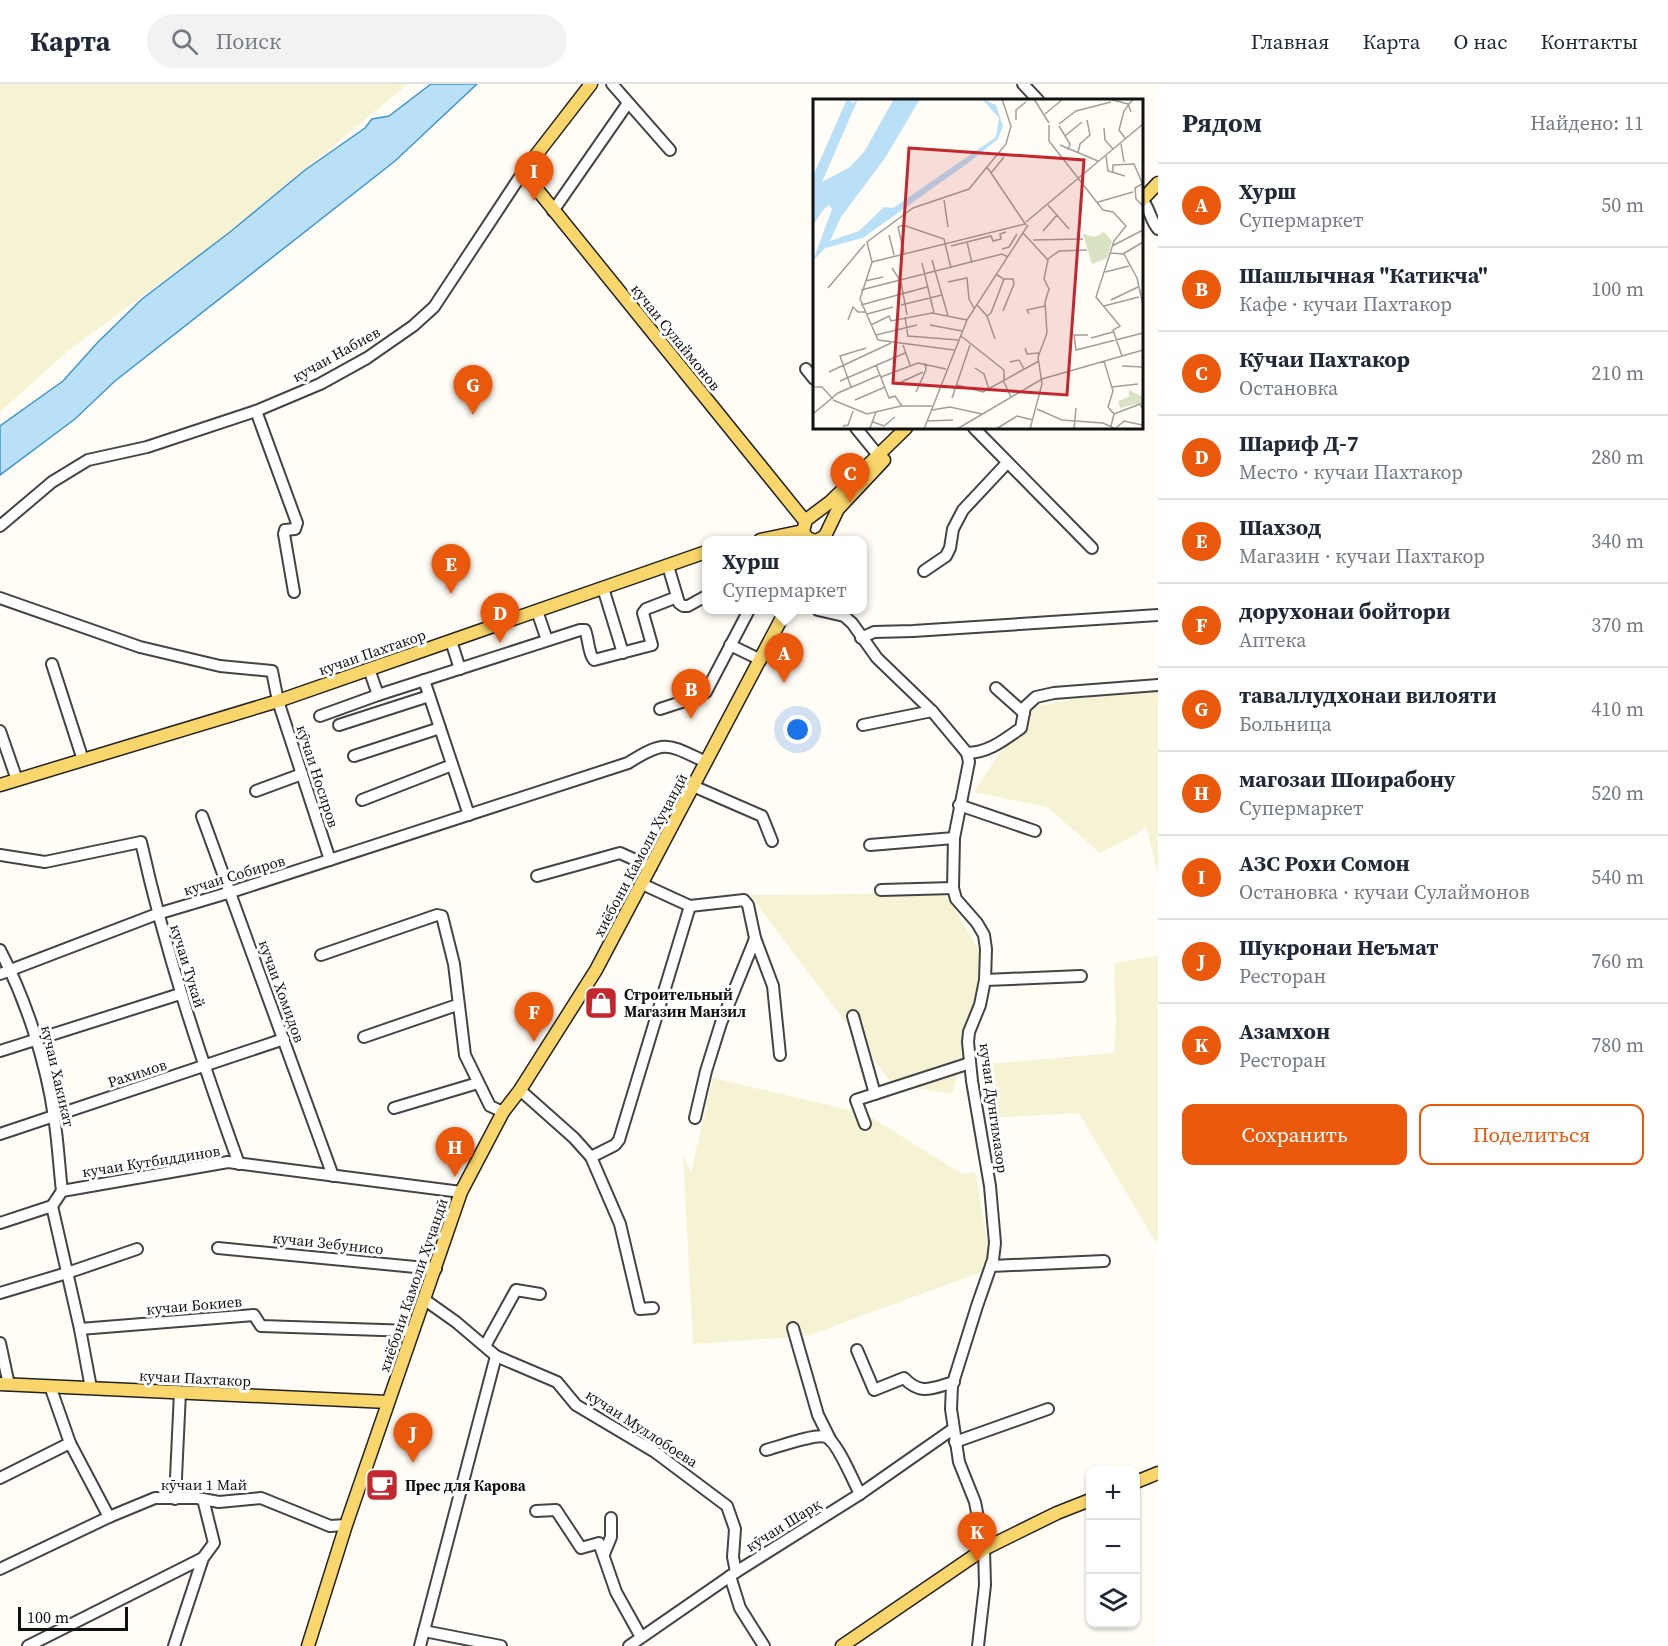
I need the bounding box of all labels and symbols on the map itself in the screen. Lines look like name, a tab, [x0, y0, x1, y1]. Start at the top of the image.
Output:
inset map	[813, 99, 1143, 429]
pin: I	[514, 152, 554, 201]
street label: кучаи Сулаймонов	[626, 279, 726, 395]
street label: кучаи Набиев	[288, 321, 384, 387]
pin: G	[454, 366, 492, 415]
pin: C	[830, 454, 870, 503]
pin: E	[432, 544, 470, 594]
pin: D	[480, 594, 520, 643]
street label: кучаи Пахтакор	[316, 624, 429, 680]
pin: A	[764, 634, 804, 683]
pin: B	[672, 670, 710, 719]
your location	[783, 715, 812, 744]
street label: кӯчаи Носиров	[292, 722, 345, 830]
street label: хиёбони Камоли Хуҷандӣ	[588, 769, 692, 940]
street label: кучаи Собиров	[181, 849, 288, 900]
street label: кучаи Тукай	[165, 922, 211, 1011]
street label: кучаи Хомидов	[254, 937, 310, 1045]
place label: Строительный Магазин Манзил	[624, 984, 746, 1022]
shop icon: Строительный Магазин Манзил	[583, 985, 619, 1021]
pin: F	[514, 992, 554, 1042]
street label: кучаи Хакикат	[36, 1023, 80, 1129]
street label: кучаи Дунгимазор	[974, 1042, 1014, 1175]
street label: Рахимов	[105, 1054, 169, 1092]
pin: H	[436, 1128, 474, 1177]
street label: кучаи Кутбиддинов	[80, 1140, 222, 1182]
street label: хиёбони Камоли Хуҷандӣ	[373, 1195, 453, 1375]
street label: кучаи Зебунисо	[271, 1227, 385, 1259]
street label: кучаи Бокиев	[145, 1290, 243, 1320]
street label: кучаи Пахтакор	[138, 1365, 252, 1391]
street label: кучаи Муллобоева	[582, 1384, 702, 1472]
pin: J	[394, 1414, 432, 1463]
cafe icon: Прес для Карова	[364, 1467, 400, 1503]
street label: кӯчаи 1 Май	[161, 1474, 248, 1495]
place label: Прес для Карова	[405, 1475, 527, 1496]
street label: кӯчаи Шарқ	[741, 1493, 825, 1556]
pin: K	[958, 1512, 996, 1562]
scale bar	[18, 1604, 128, 1632]

